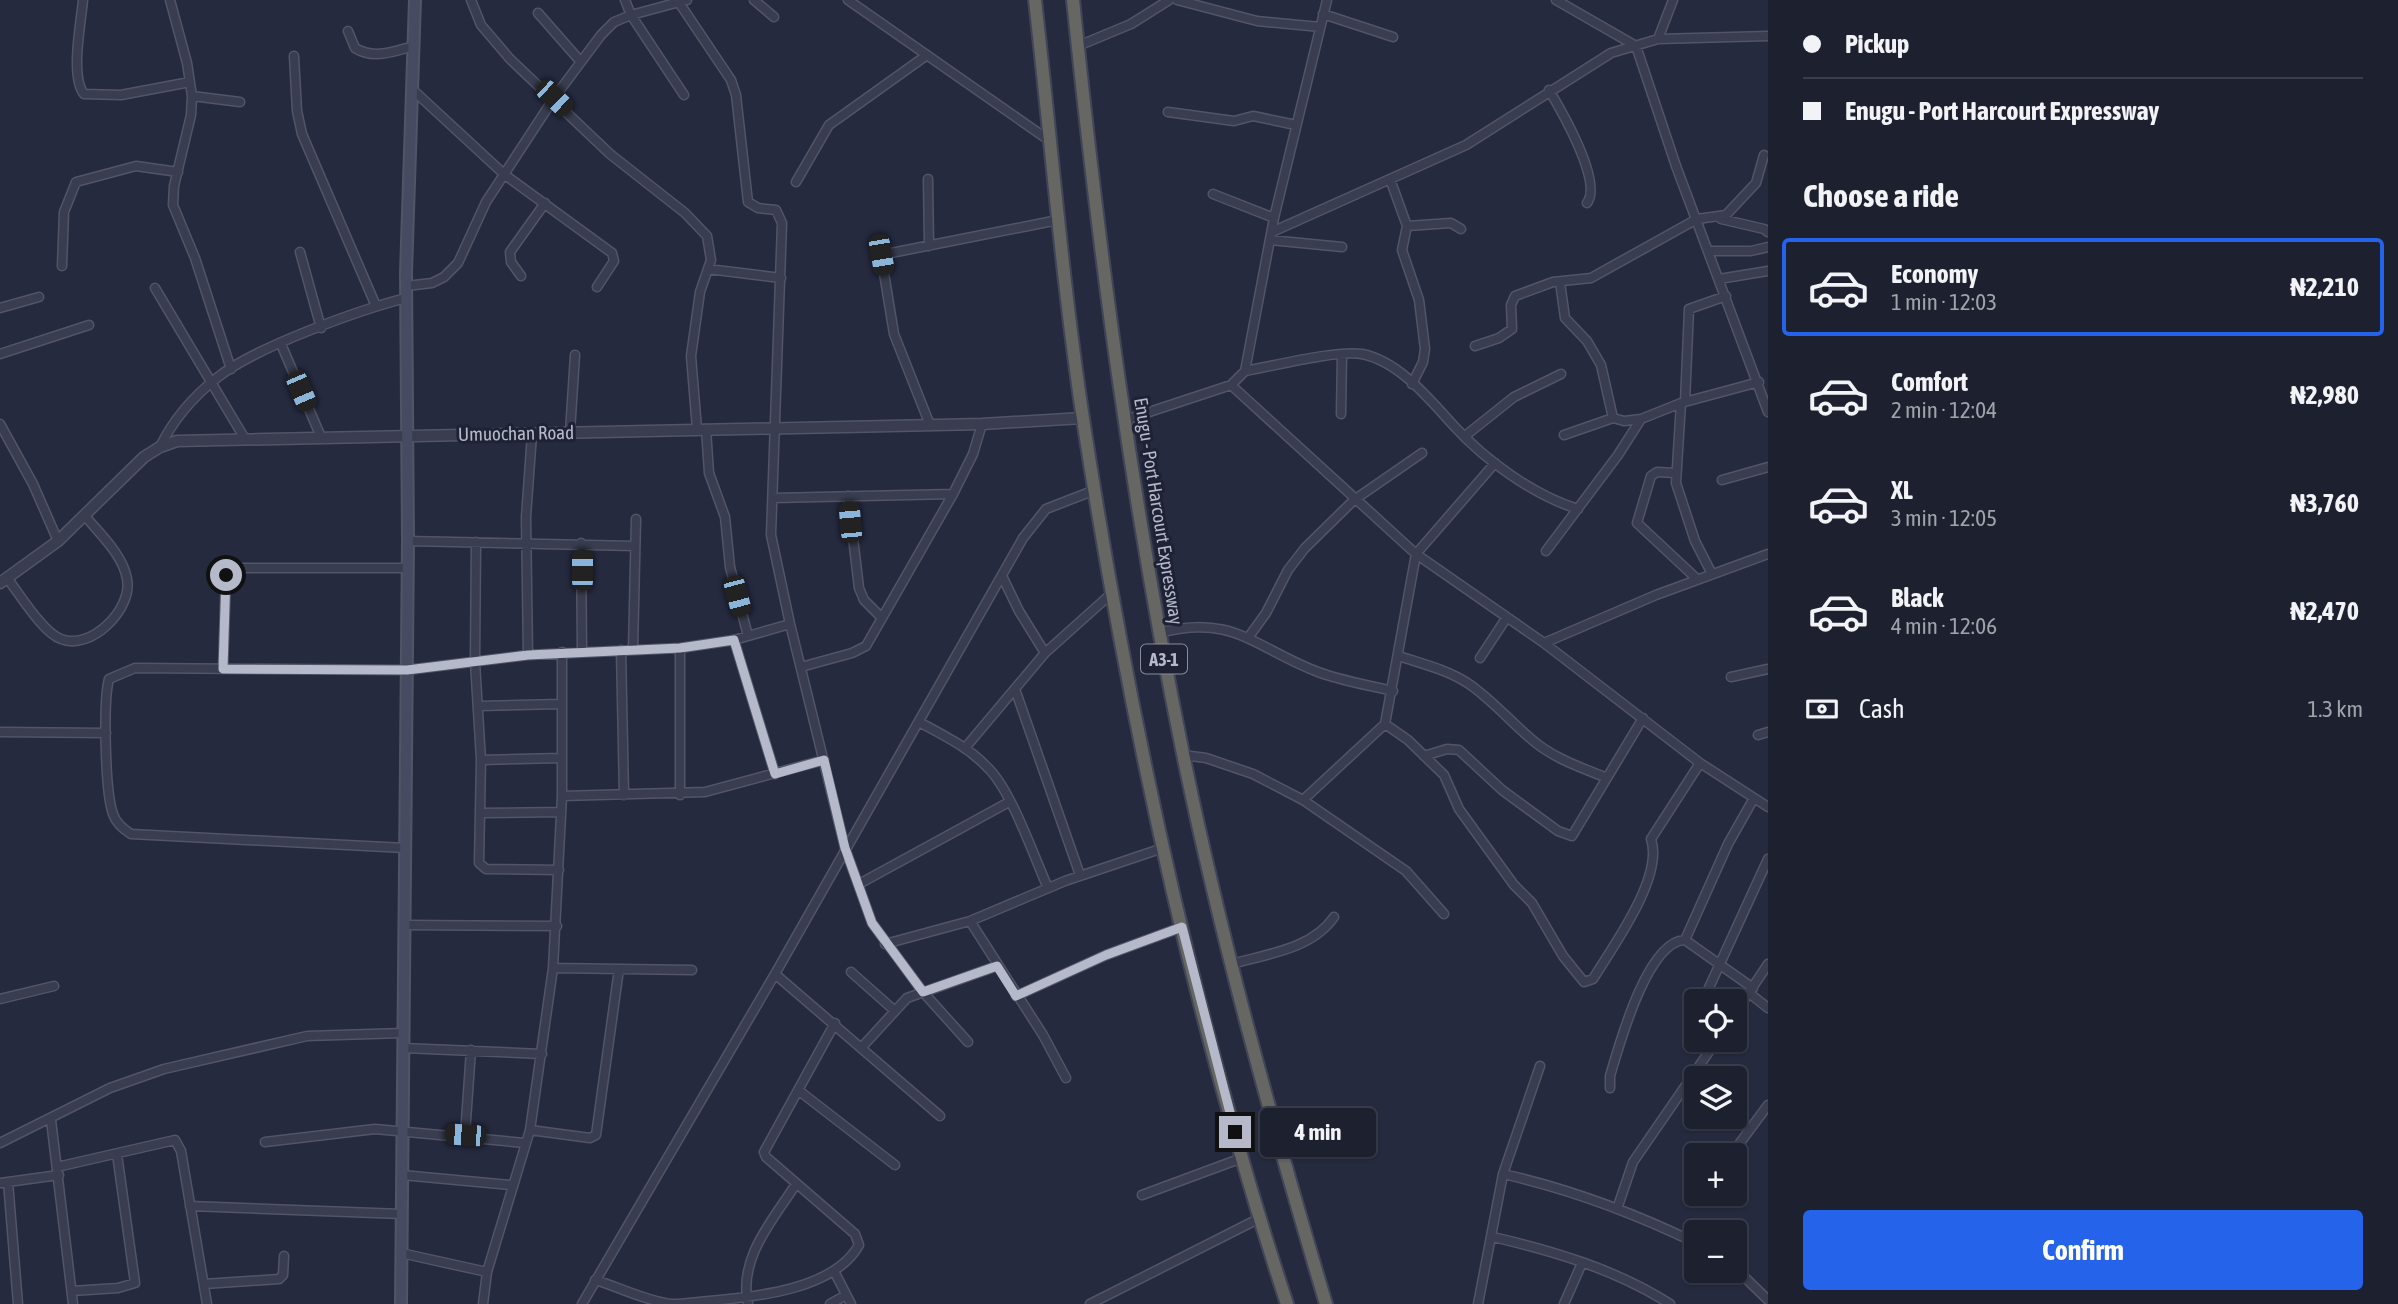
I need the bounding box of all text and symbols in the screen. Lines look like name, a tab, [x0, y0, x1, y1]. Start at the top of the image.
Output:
text: Pickup	[1845, 29, 1909, 59]
car	[532, 76, 577, 120]
text: Enugu - Port Harcourt Expressway	[1845, 96, 2159, 126]
text: Choose a ride	[1803, 177, 1959, 214]
car	[868, 232, 895, 278]
icon: car	[1807, 256, 1870, 319]
text: Economy	[1891, 259, 1978, 289]
text: ₦2,210	[2290, 272, 2359, 302]
text: 1 min · 12:03	[1891, 289, 1997, 315]
icon: car	[1807, 364, 1870, 427]
text: Comfort	[1891, 367, 1968, 397]
car	[284, 368, 319, 414]
text: ₦2,980	[2290, 380, 2359, 410]
street label: Enugu - Port Harcourt Expressway	[1130, 396, 1188, 626]
text: 2 min · 12:04	[1891, 397, 1997, 423]
street label: Umuochan Road	[458, 421, 574, 445]
icon: car	[1807, 472, 1870, 535]
text: XL	[1891, 475, 1913, 505]
text: ₦3,760	[2290, 488, 2359, 518]
car	[838, 500, 863, 544]
text: 3 min · 12:05	[1891, 505, 1997, 531]
car	[572, 549, 593, 591]
route start	[210, 559, 242, 591]
car	[722, 573, 753, 619]
icon: car	[1807, 580, 1870, 643]
text: Black	[1891, 583, 1943, 613]
text: ₦2,470	[2290, 596, 2359, 626]
text: 4 min · 12:06	[1891, 613, 1997, 639]
road number: A3-1	[1141, 644, 1187, 674]
icon: cash	[1803, 690, 1841, 728]
text: Cash	[1859, 694, 1905, 724]
text: 1.3 km	[2307, 696, 2363, 722]
map controls	[1684, 989, 1747, 1283]
button: locate	[1684, 989, 1747, 1052]
button: layers	[1684, 1066, 1747, 1129]
callout: 4 min	[1260, 1108, 1375, 1156]
route end	[1219, 1116, 1251, 1148]
text: 4 min	[1295, 1119, 1341, 1145]
car	[444, 1123, 487, 1147]
button: +	[1684, 1143, 1747, 1206]
button: Confirm	[1803, 1210, 2363, 1290]
button: −	[1684, 1220, 1747, 1283]

